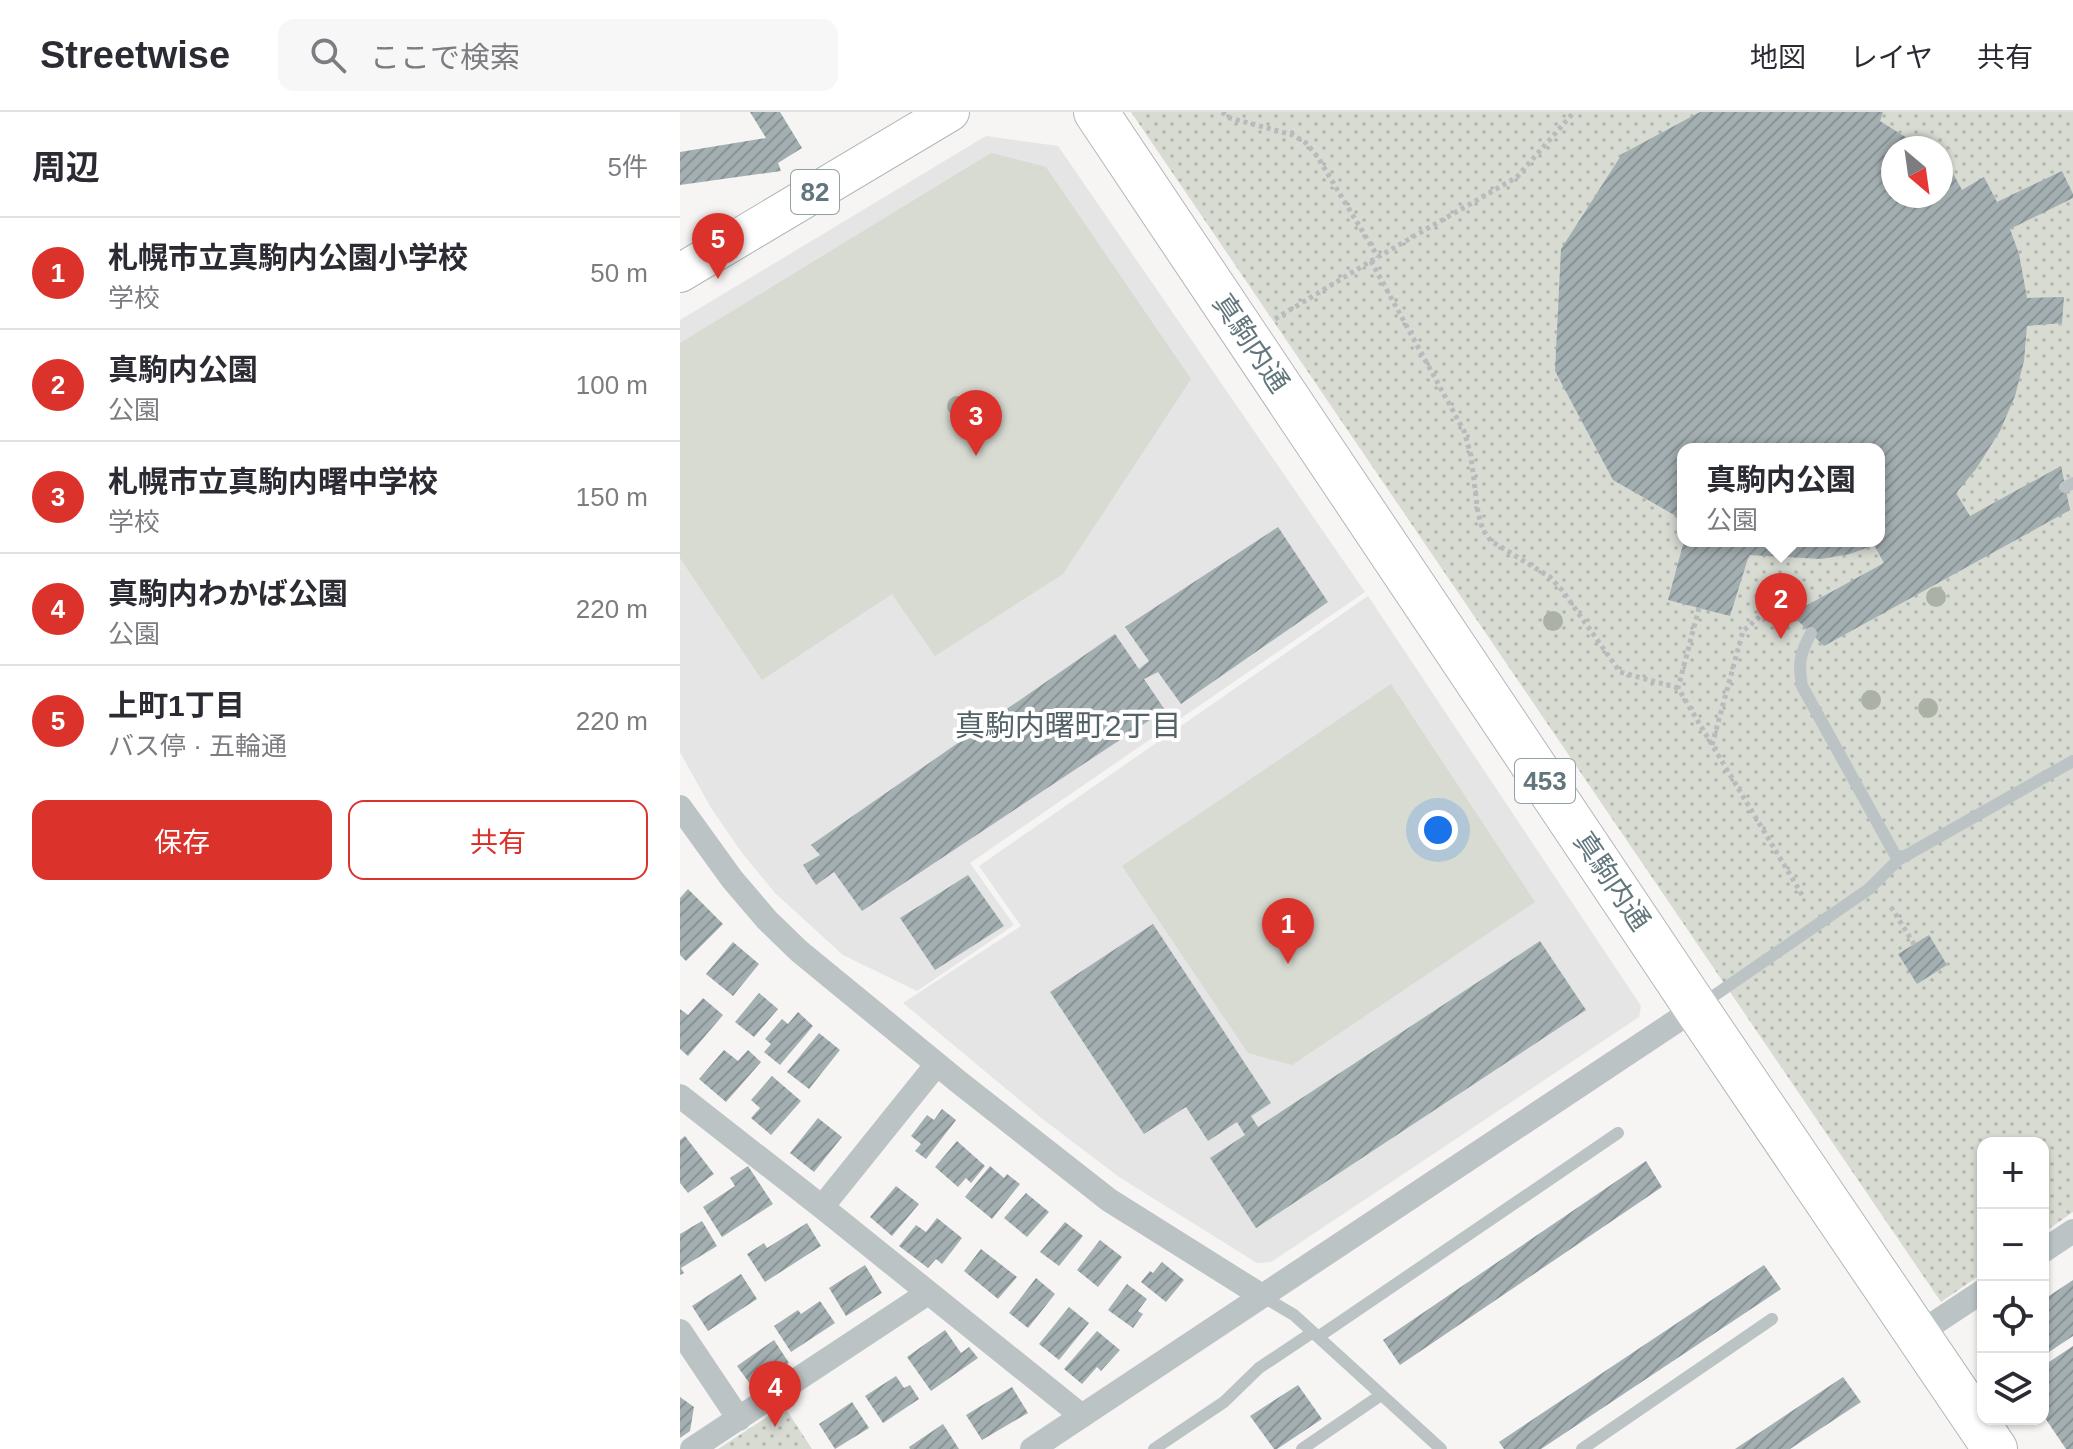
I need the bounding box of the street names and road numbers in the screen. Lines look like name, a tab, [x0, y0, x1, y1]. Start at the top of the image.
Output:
road number: 82	[791, 170, 839, 214]
street label: 真駒内通	[1207, 288, 1295, 398]
road number: 453	[1515, 759, 1575, 803]
street label: 真駒内通	[1568, 826, 1656, 936]

